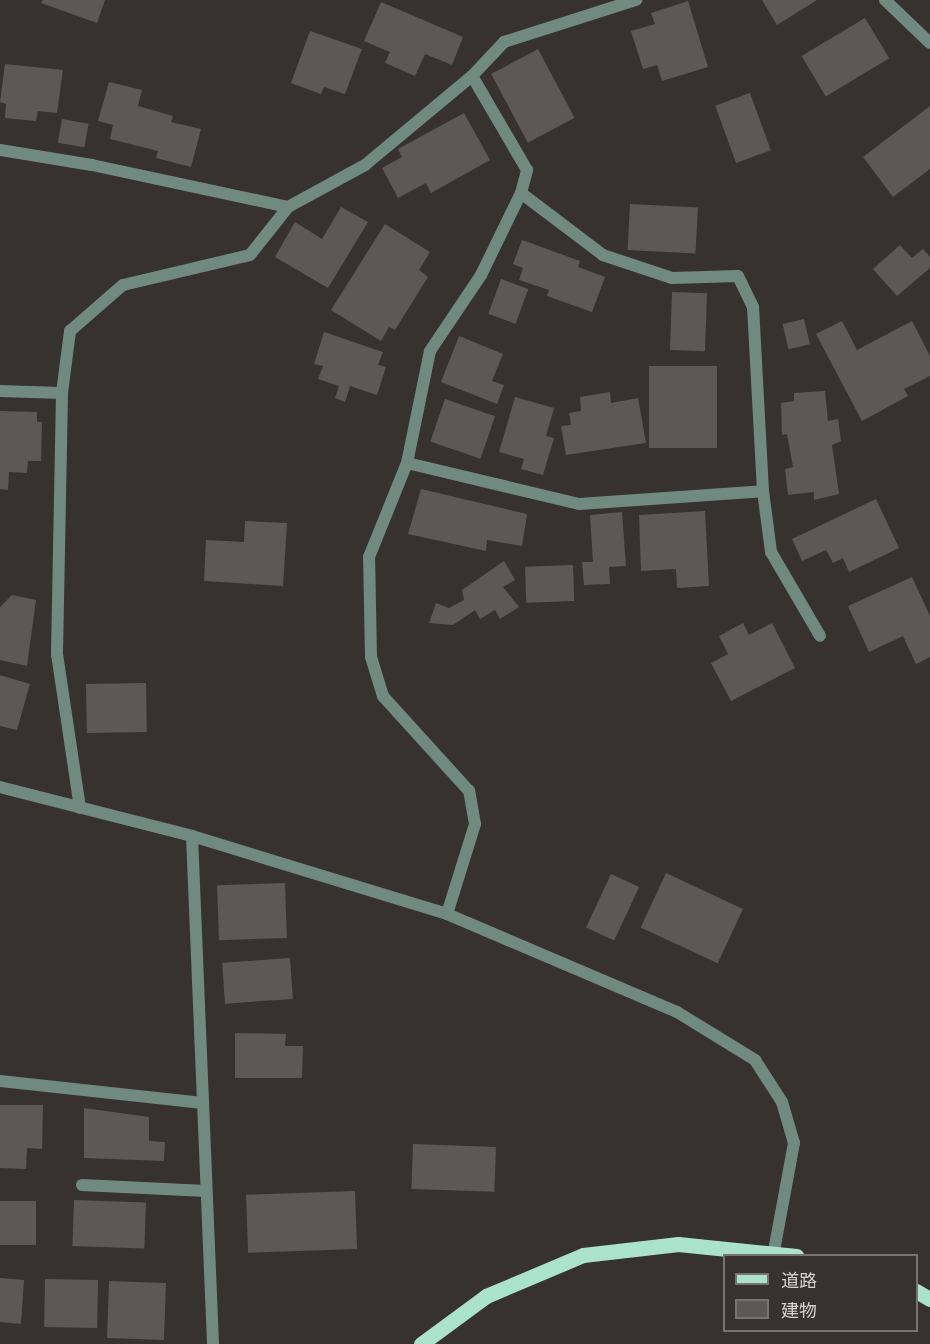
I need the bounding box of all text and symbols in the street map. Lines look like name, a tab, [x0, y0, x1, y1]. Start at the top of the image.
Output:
legend	[723, 1254, 918, 1332]
text: 道路	[781, 1273, 817, 1291]
text: 建物	[781, 1303, 817, 1321]

